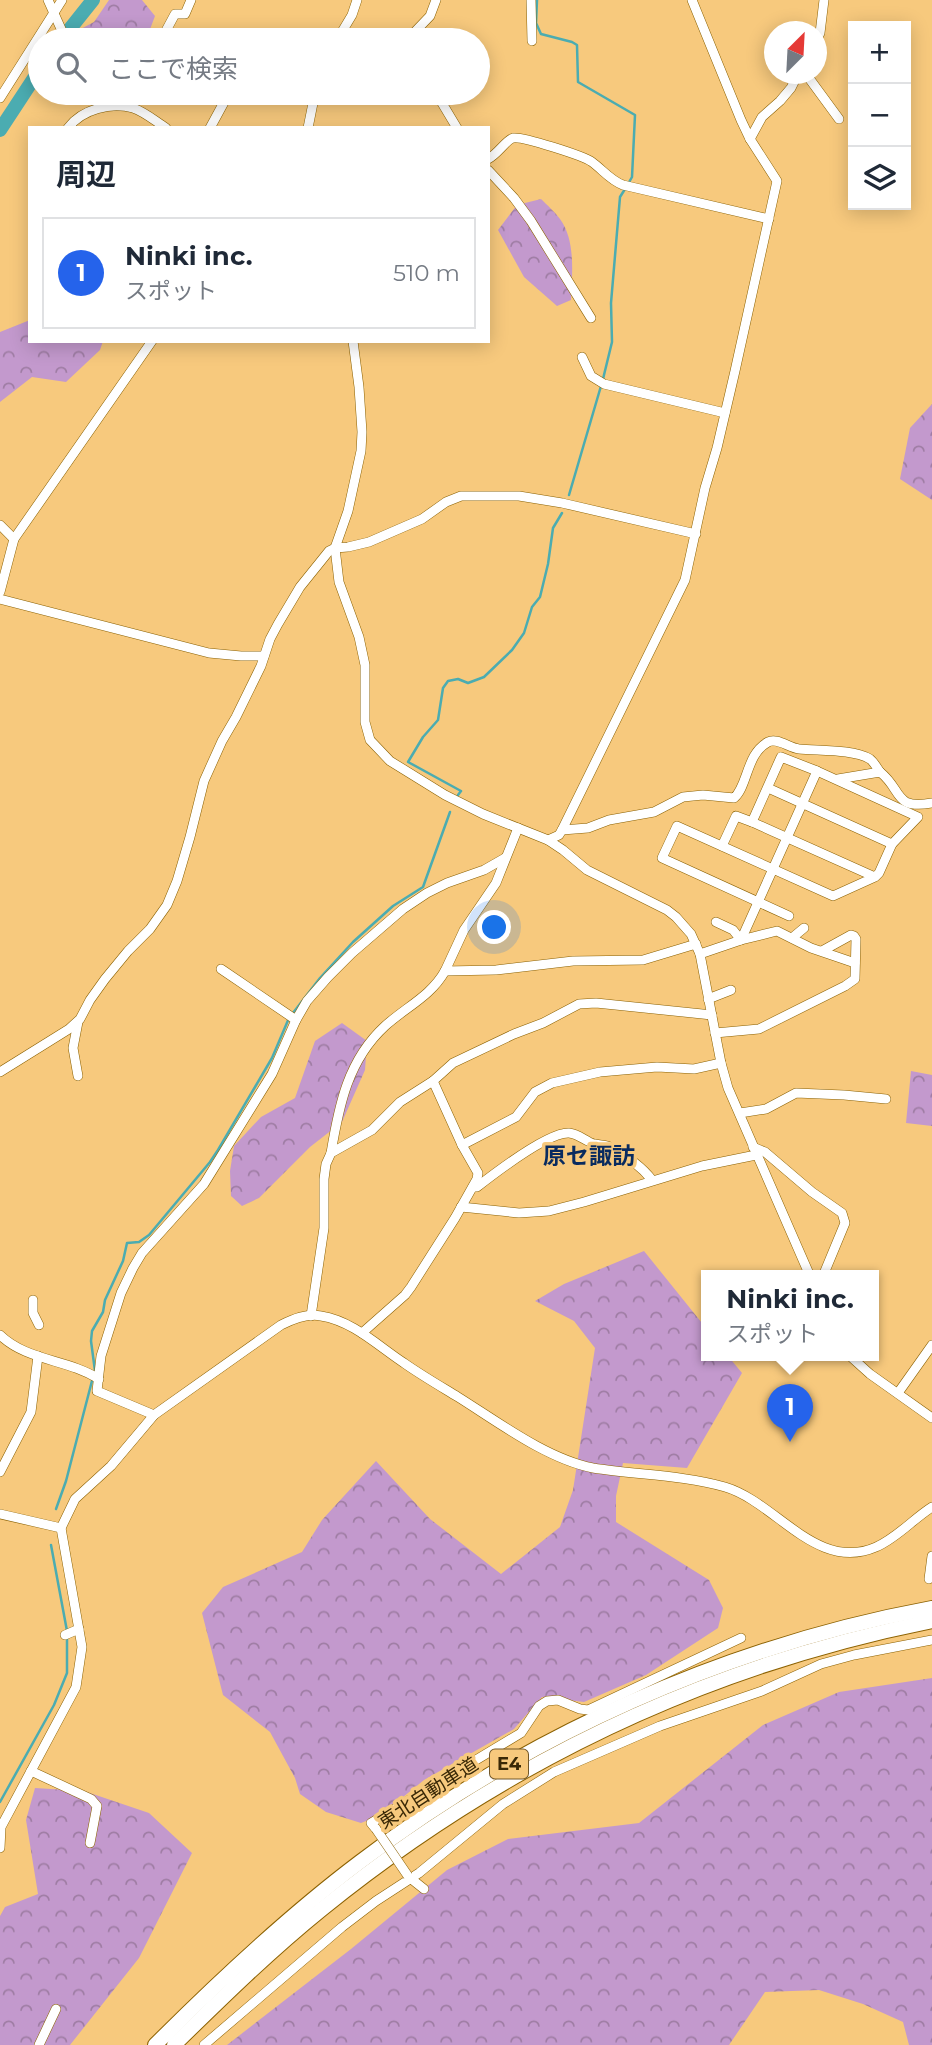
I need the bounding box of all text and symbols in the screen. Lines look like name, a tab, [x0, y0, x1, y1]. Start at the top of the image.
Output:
north arrow	[764, 21, 827, 84]
map controls	[848, 21, 911, 210]
button: +	[848, 21, 911, 84]
search box	[28, 28, 490, 105]
icon: search	[52, 48, 90, 86]
text: ここで検索	[108, 53, 238, 85]
button: −	[848, 84, 911, 147]
button: layers	[848, 147, 911, 210]
text: 周辺	[56, 156, 116, 193]
text: Ninki inc.	[125, 240, 253, 272]
text: 1	[76, 259, 86, 287]
text: 510 m	[393, 259, 460, 287]
text: スポット	[125, 277, 217, 305]
your location	[477, 910, 511, 944]
district label: 原セ諏訪	[543, 1142, 635, 1170]
popup	[701, 1270, 879, 1361]
text: Ninki inc.	[726, 1283, 854, 1315]
text: スポット	[726, 1320, 818, 1348]
pin: 1	[767, 1384, 813, 1442]
road number: E4	[490, 1750, 528, 1778]
street label: 東北自動車道	[374, 1752, 482, 1834]

